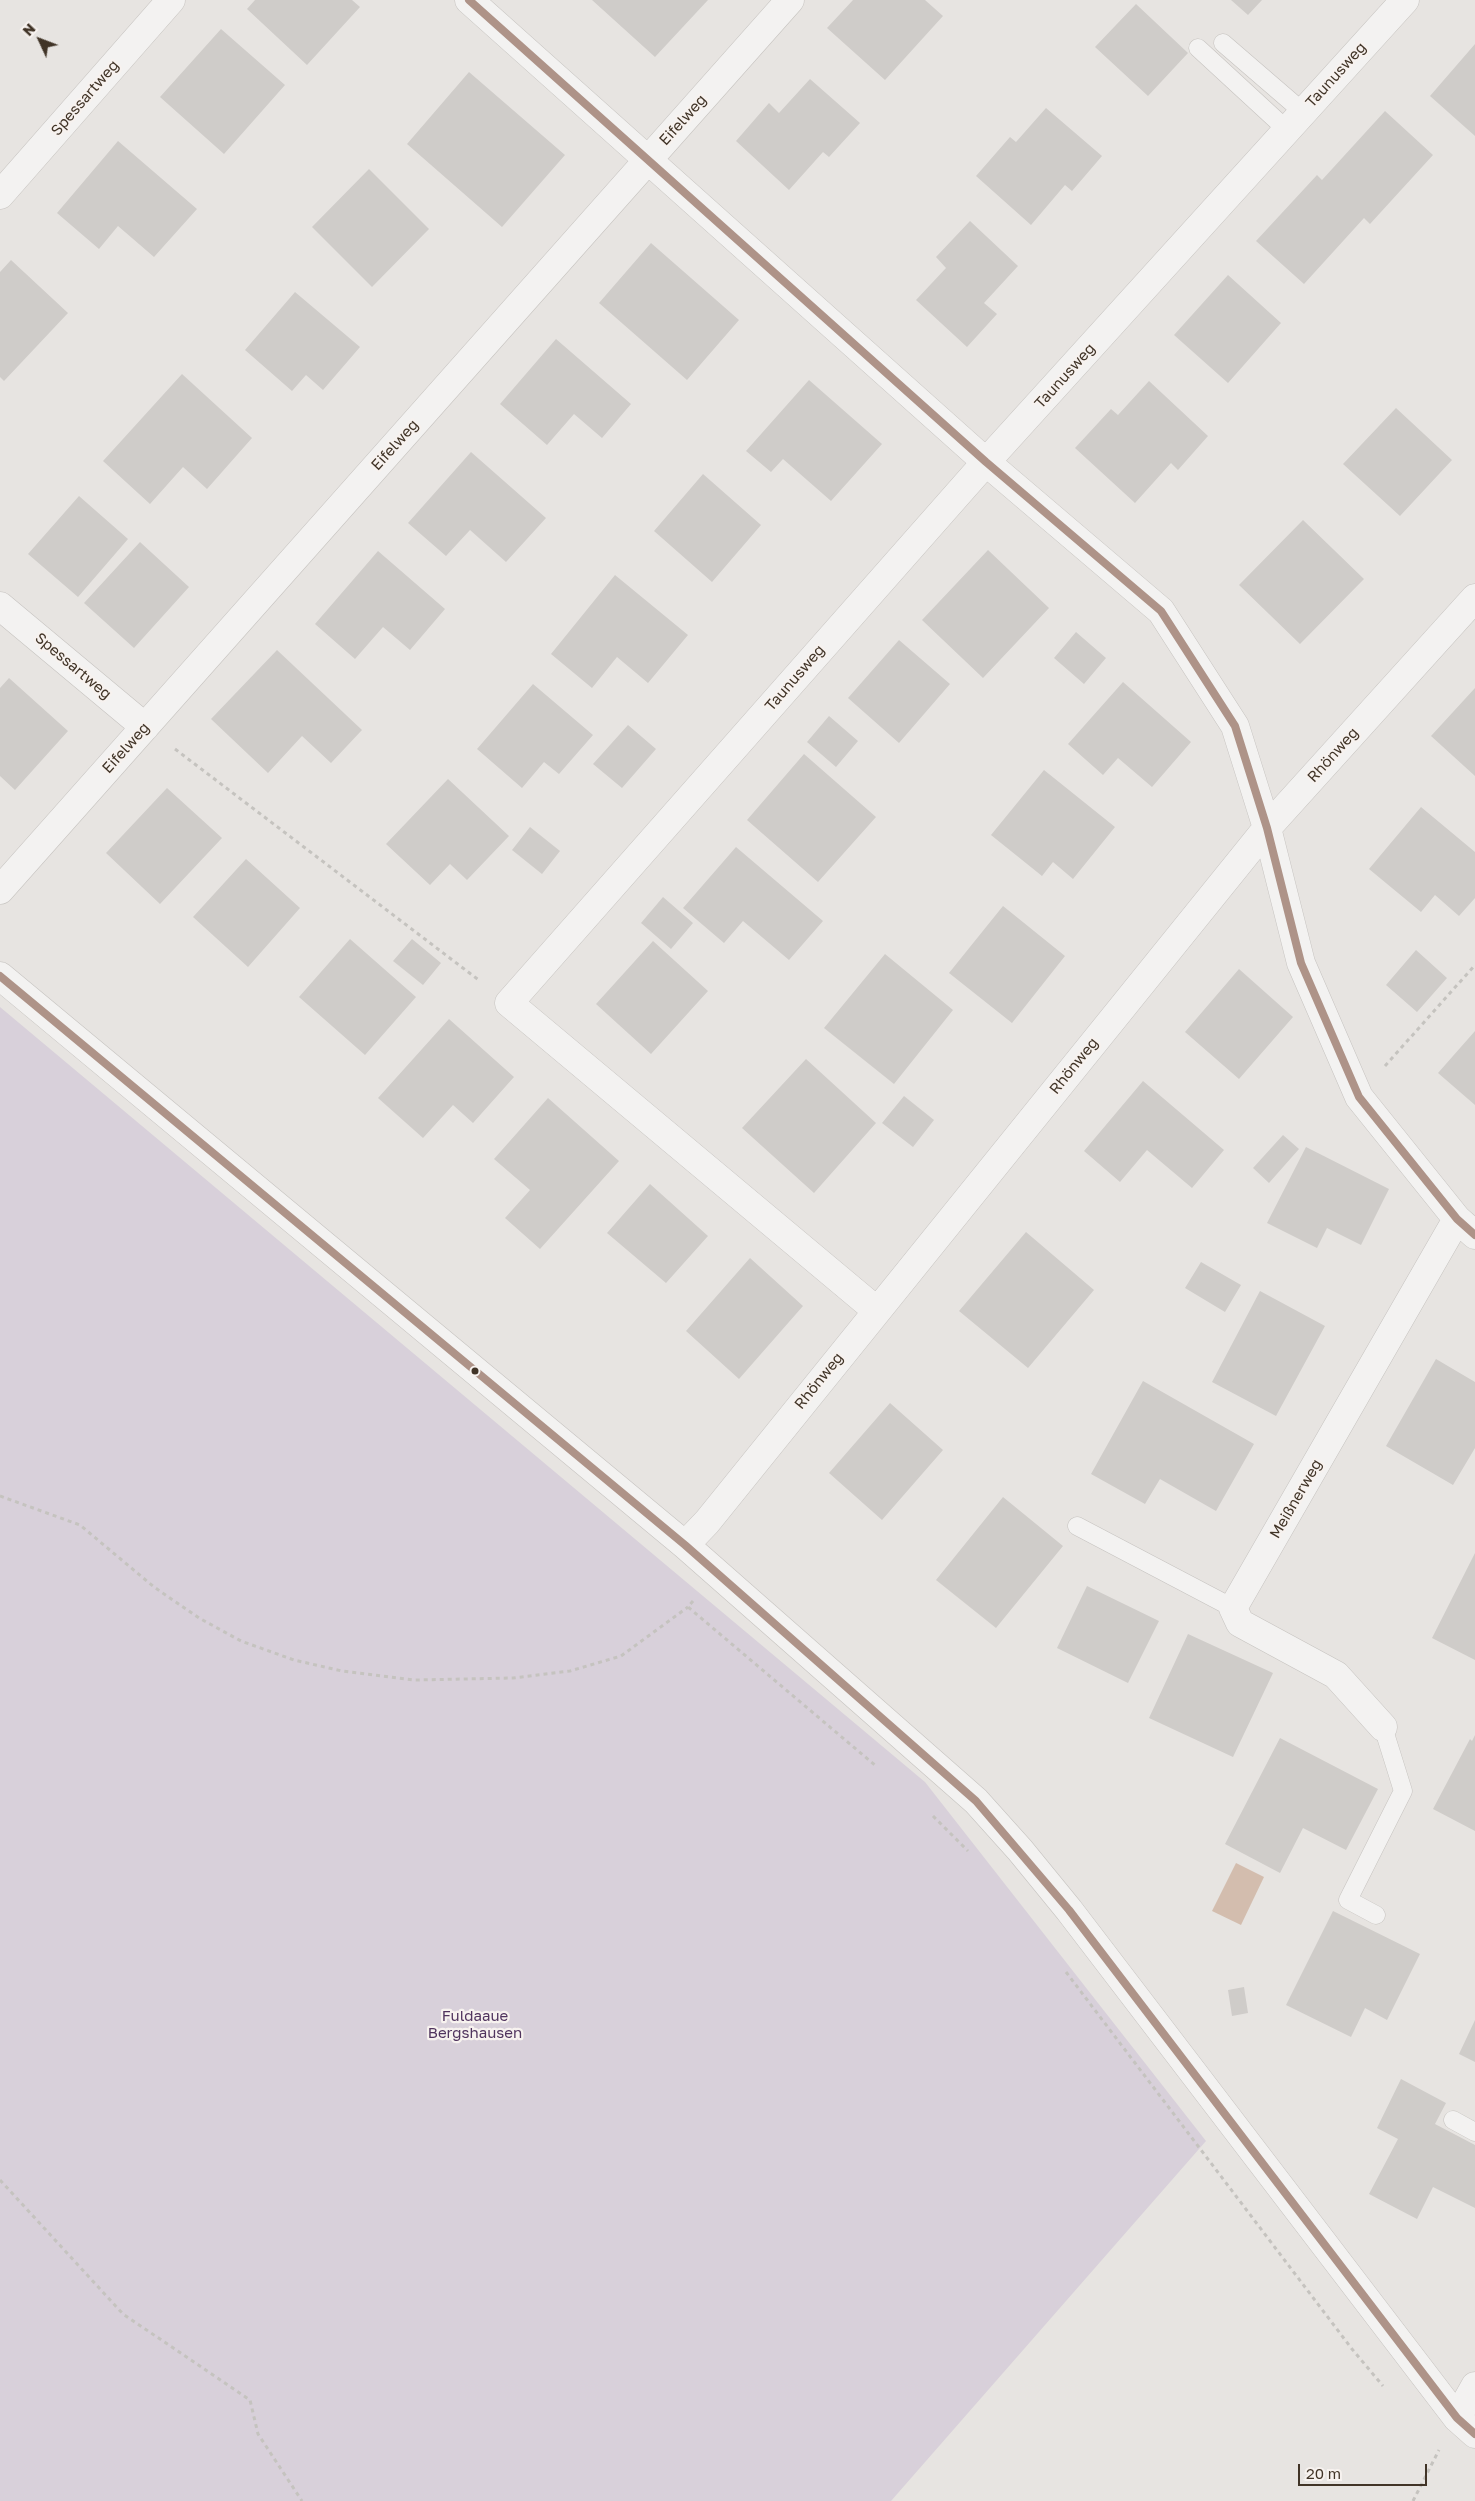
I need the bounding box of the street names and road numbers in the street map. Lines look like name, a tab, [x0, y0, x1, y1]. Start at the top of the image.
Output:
street label: Taunusweg	[1302, 39, 1370, 111]
street label: Spessartweg	[47, 57, 123, 139]
street label: Eifelweg	[656, 91, 710, 149]
street label: Taunusweg	[1031, 340, 1099, 412]
street label: Eifelweg	[368, 416, 422, 474]
street label: Spessartweg	[31, 629, 115, 703]
street label: Taunusweg	[761, 641, 829, 715]
street label: Eifelweg	[99, 719, 153, 777]
street label: Rhönweg	[1304, 724, 1362, 786]
street label: Rhönweg	[1046, 1034, 1102, 1098]
street label: Rhönweg	[791, 1349, 847, 1413]
street label: Meißnerweg	[1266, 1456, 1326, 1542]

